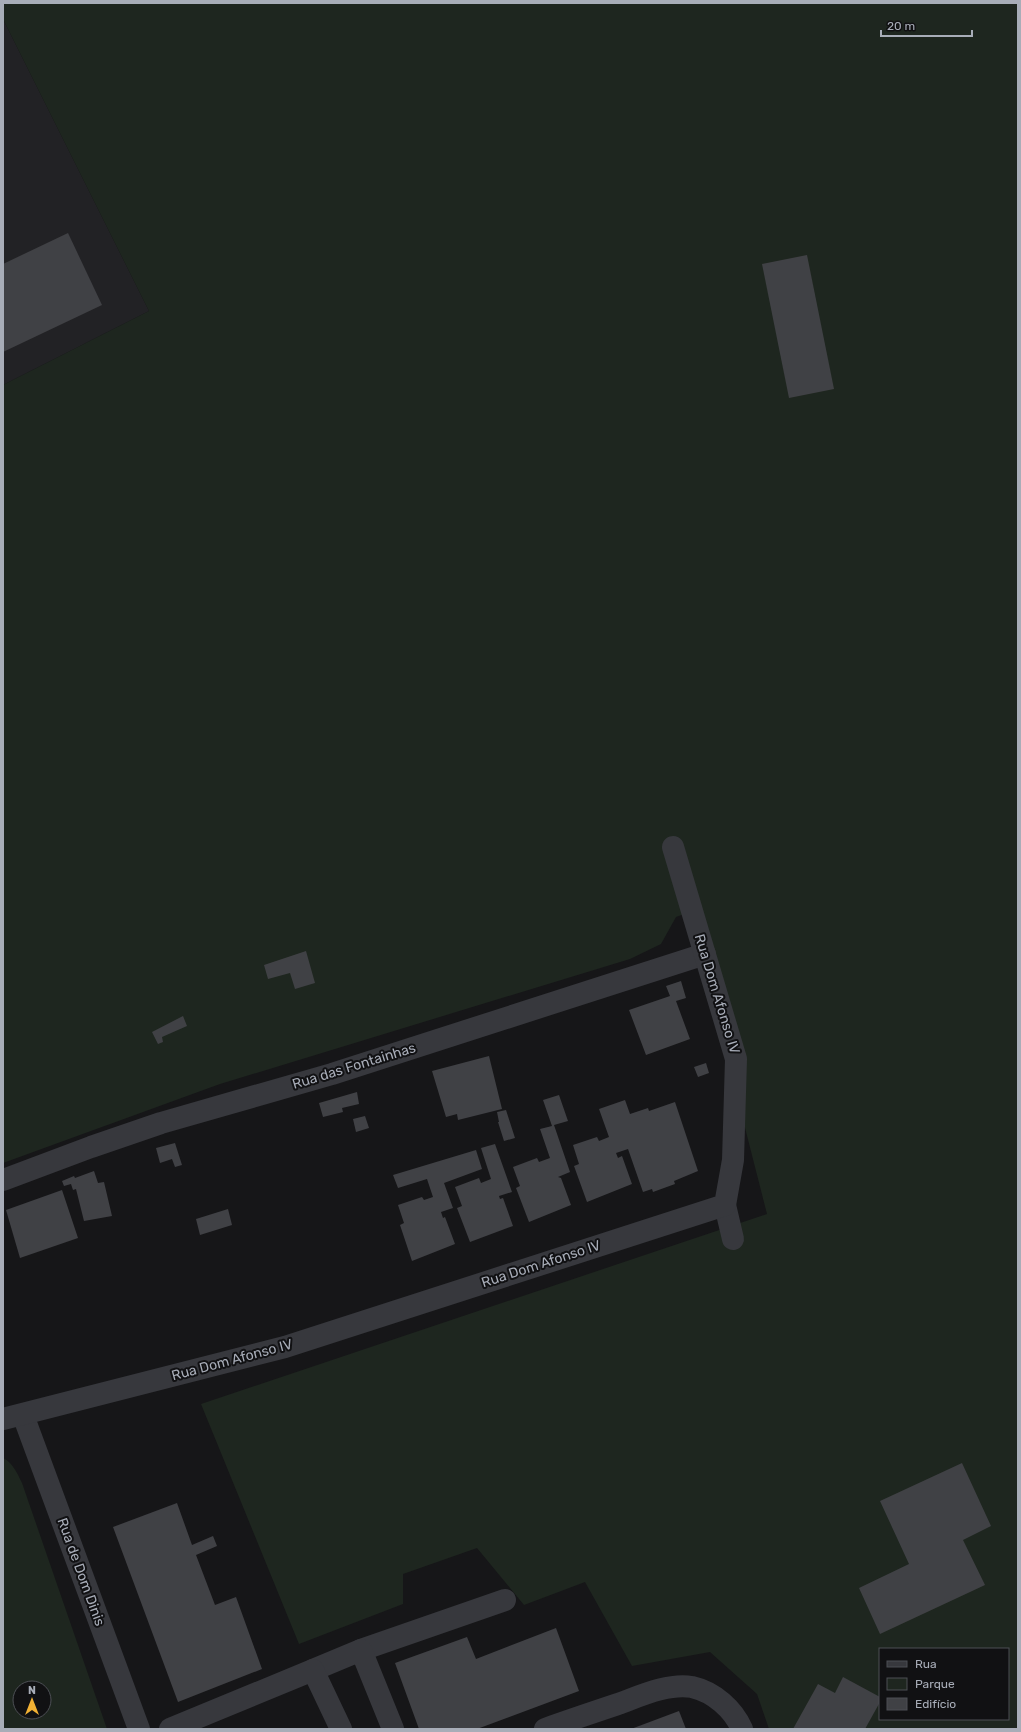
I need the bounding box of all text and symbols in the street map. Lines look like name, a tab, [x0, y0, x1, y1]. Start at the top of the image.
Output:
scale bar	[881, 12, 972, 38]
text: 20 m	[887, 19, 915, 33]
street label: Rua Dom Afonso IV	[691, 932, 743, 1056]
street label: Rua das Fontainhas	[290, 1039, 418, 1093]
street label: Rua Dom Afonso IV	[479, 1237, 603, 1291]
street label: Rua Dom Afonso IV	[170, 1336, 294, 1384]
street label: Rua de Dom Dinis	[54, 1516, 108, 1628]
legend	[879, 1648, 1009, 1720]
text: Rua	[915, 1657, 937, 1671]
text: Parque	[915, 1677, 955, 1691]
north arrow	[12, 1680, 52, 1720]
text: N	[28, 1684, 36, 1697]
text: Edifício	[915, 1697, 956, 1711]

